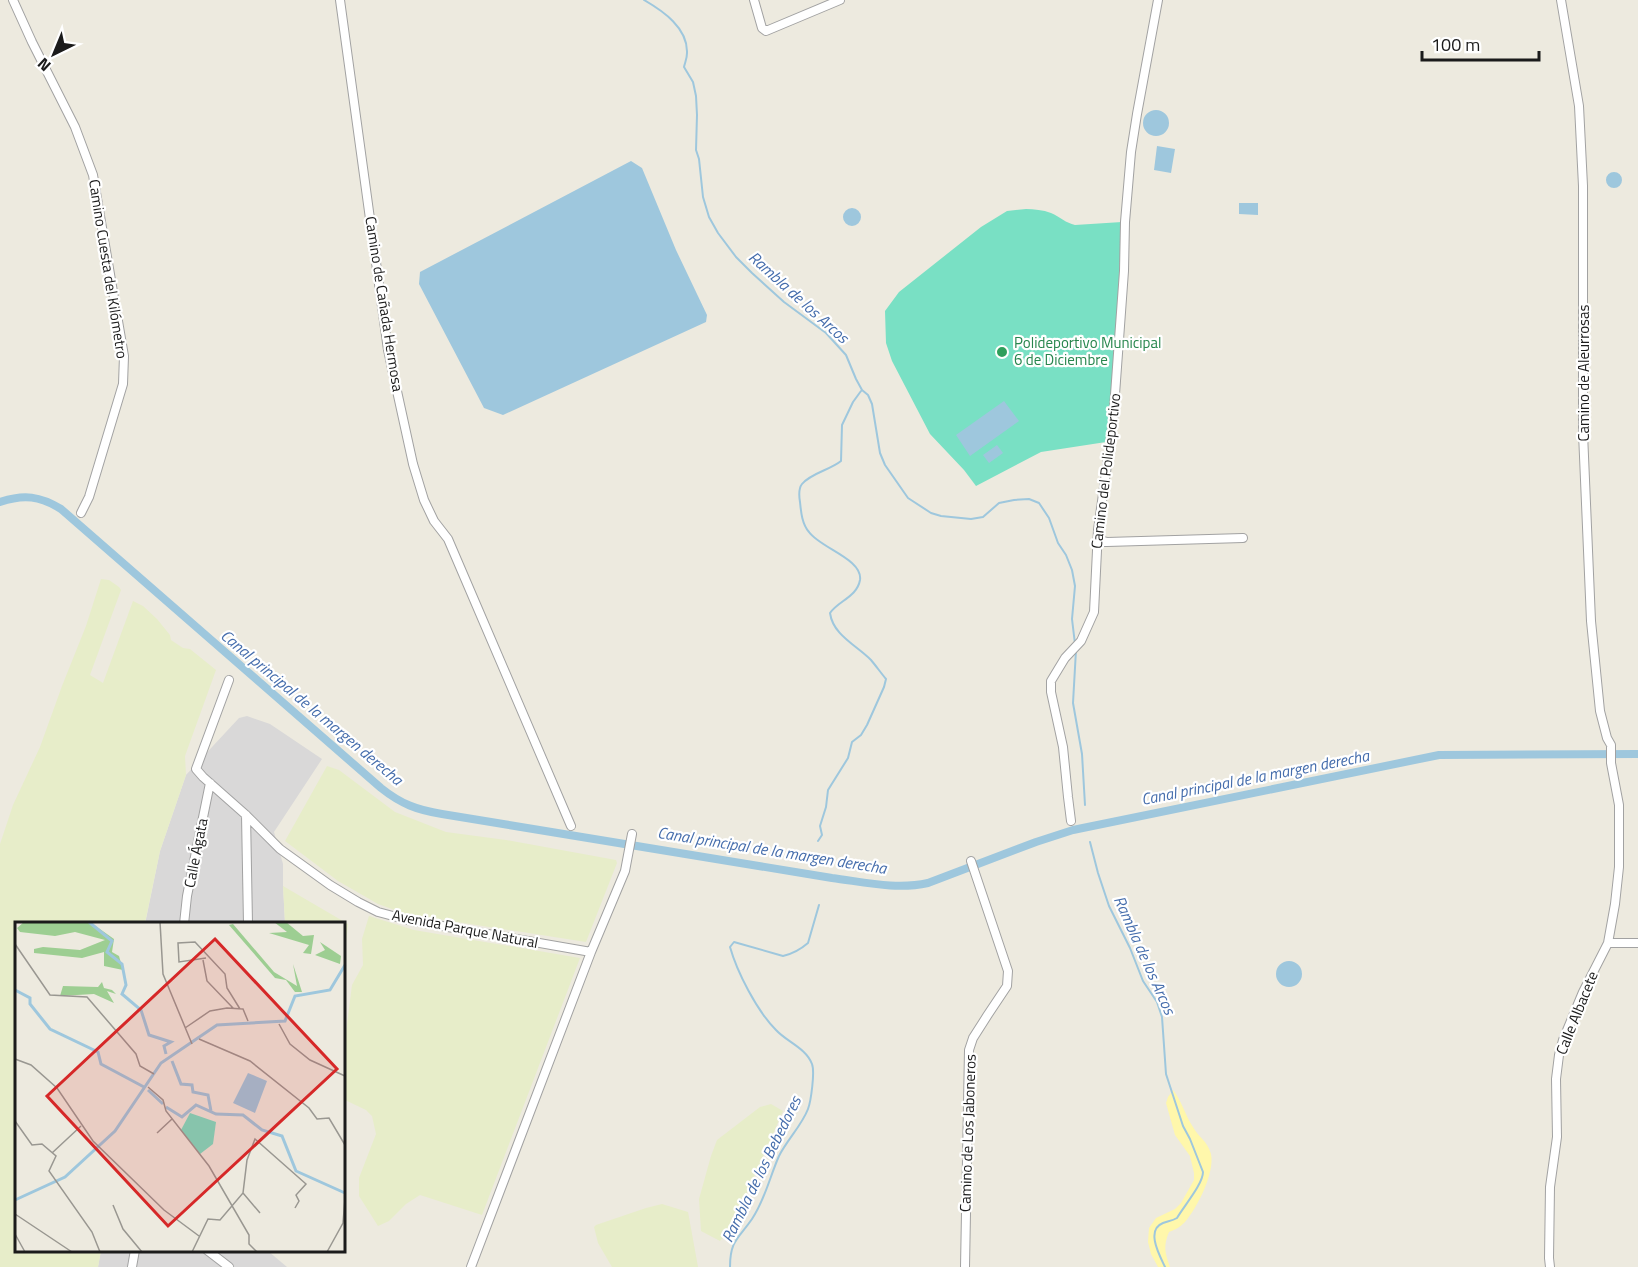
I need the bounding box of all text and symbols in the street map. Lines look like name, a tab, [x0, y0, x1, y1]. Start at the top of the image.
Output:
north arrow	[24, 24, 84, 84]
scale bar	[1422, 24, 1539, 62]
text: 100 m	[1431, 31, 1480, 58]
text: N	[32, 52, 56, 78]
street label: Camino Cuesta del Kilómetro	[83, 178, 134, 360]
street label: Camino de Cañada Hermosa	[359, 215, 410, 394]
water label: Rambla de los Arcos	[743, 245, 855, 349]
street label: Camino de Aleurrosas	[1572, 304, 1595, 442]
place label: Polideportivo Municipal 6 de Diciembre	[1014, 331, 1162, 371]
marker: Polideportivo Municipal 6 de Diciembre	[995, 345, 1009, 359]
street label: Camino del Polideportivo	[1085, 392, 1126, 550]
water label: Canal principal de la margen derecha	[216, 623, 409, 791]
water label: Canal principal de la margen derecha	[1139, 743, 1372, 811]
street label: Calle Ágata	[178, 816, 214, 890]
water label: Canal principal de la margen derecha	[656, 820, 889, 880]
water label: Rambla de los Arcos	[1108, 892, 1182, 1019]
street label: Avenida Parque Natural	[390, 903, 540, 954]
inset map	[15, 922, 345, 1252]
street label: Calle Albacete	[1549, 968, 1604, 1058]
street label: Camino de Los Jaboneros	[953, 1054, 982, 1212]
water label: Rambla de los Bebedores	[715, 1091, 807, 1246]

